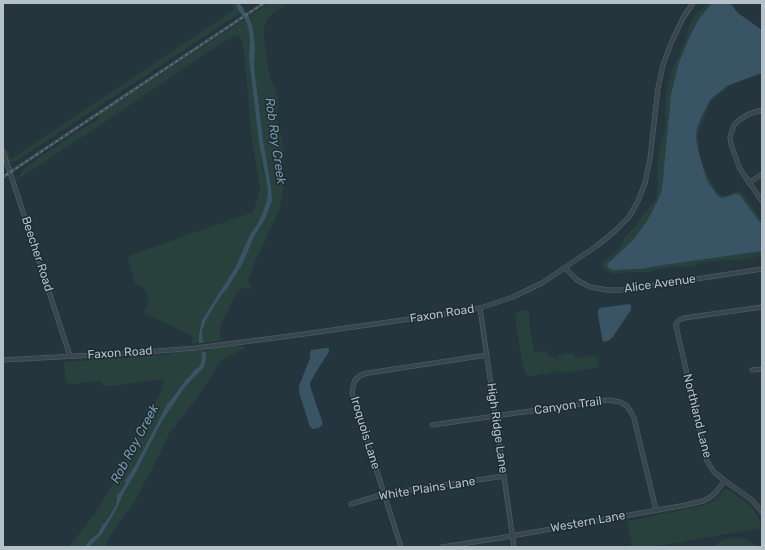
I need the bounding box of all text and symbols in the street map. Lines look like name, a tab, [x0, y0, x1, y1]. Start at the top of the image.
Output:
water label: Rob Roy Creek	[261, 97, 289, 185]
street label: Beecher Road	[18, 215, 56, 293]
street label: Alice Avenue	[623, 272, 697, 296]
street label: Faxon Road	[409, 302, 475, 326]
street label: Faxon Road	[87, 344, 153, 362]
street label: Northland Lane	[680, 373, 714, 459]
street label: High Ridge Lane	[484, 382, 510, 474]
street label: Canyon Trail	[533, 394, 603, 418]
street label: Iroquois Lane	[347, 395, 383, 471]
water label: Rob Roy Creek	[108, 402, 162, 486]
street label: White Plains Lane	[377, 474, 477, 504]
street label: Western Lane	[549, 508, 627, 536]

